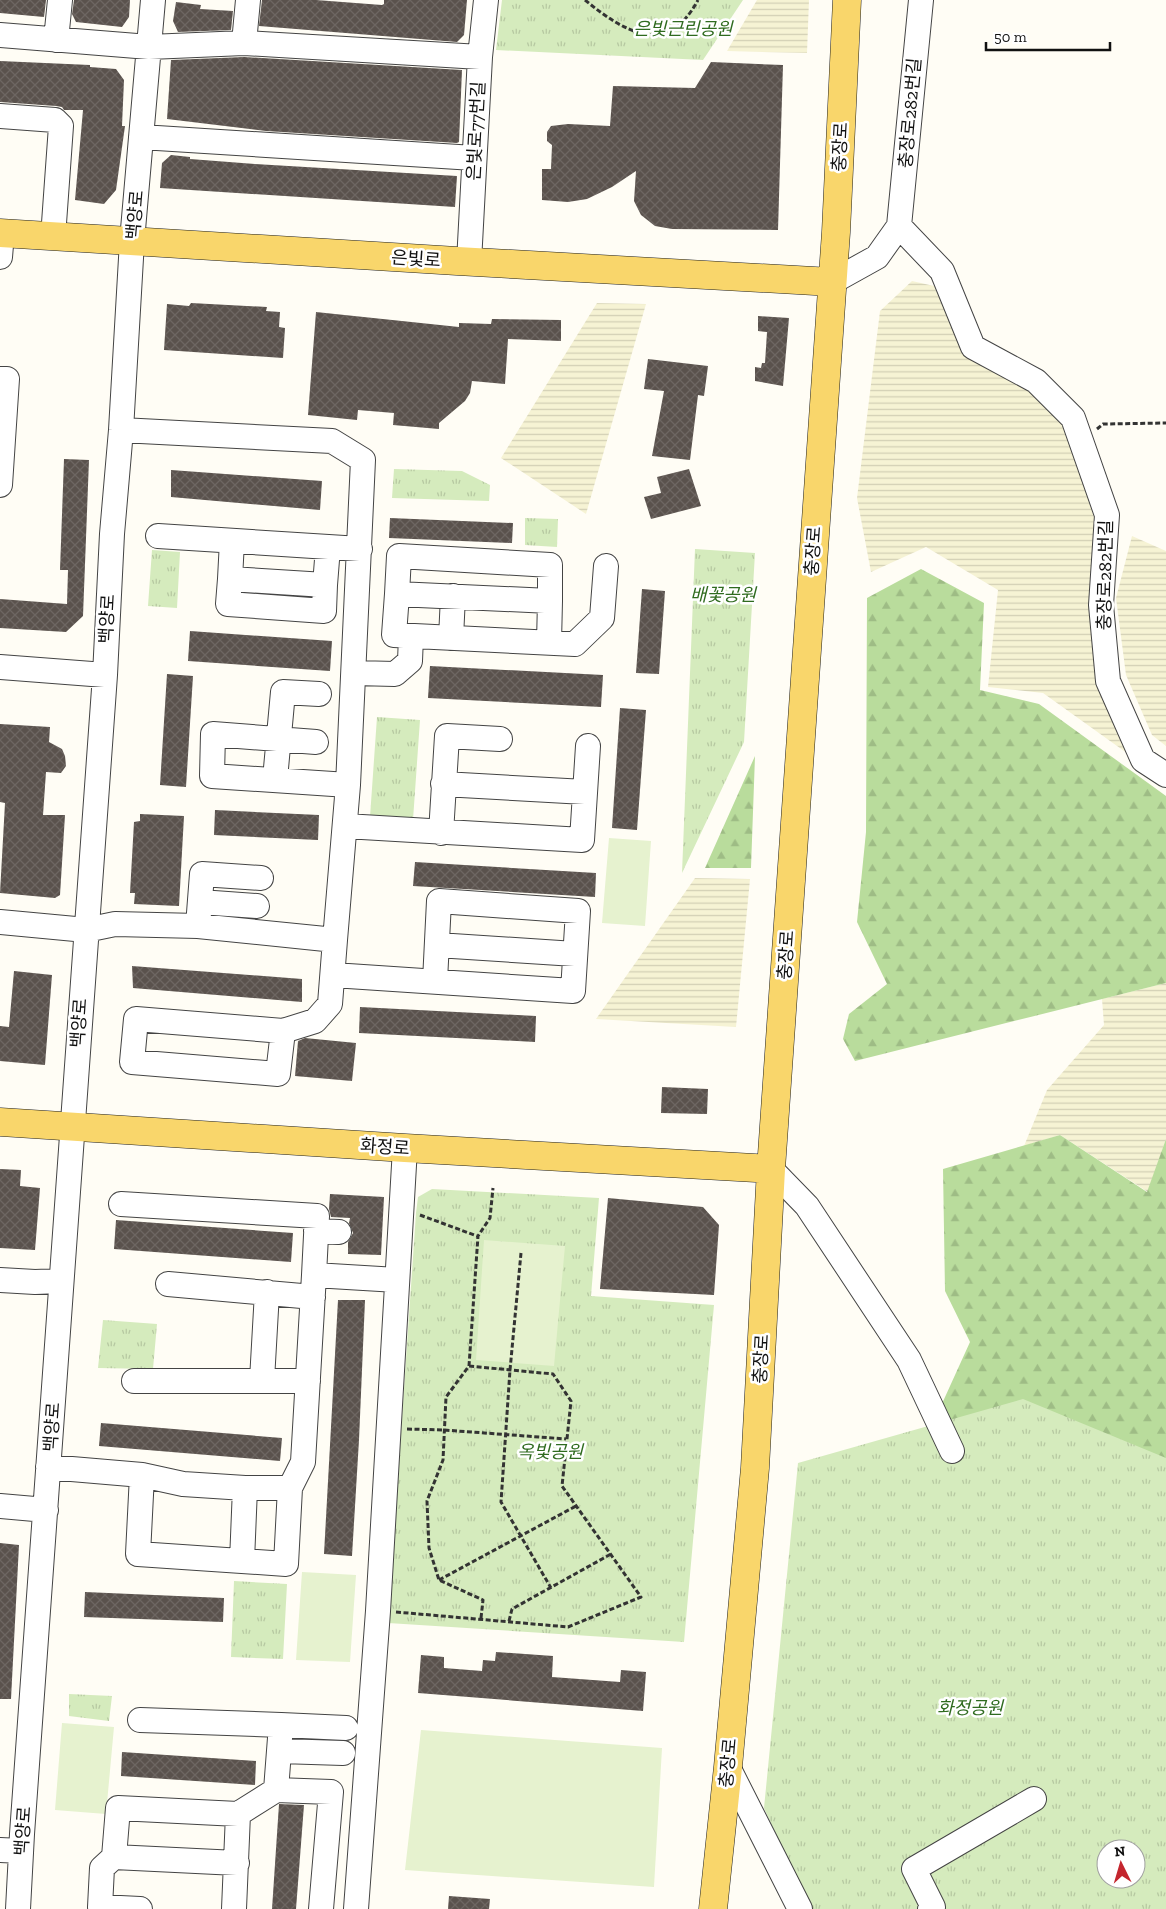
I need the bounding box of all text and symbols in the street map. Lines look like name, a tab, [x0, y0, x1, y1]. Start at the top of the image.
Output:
park label: 은빛근린공원	[633, 18, 734, 40]
scale bar	[986, 20, 1110, 52]
text: 50 m	[994, 28, 1027, 46]
street label: 충장로282번길	[894, 57, 926, 169]
street label: 은빛로77번길	[462, 81, 490, 181]
street label: 충장로	[828, 122, 852, 172]
street label: 백양로	[122, 189, 148, 241]
street label: 은빛로	[390, 246, 442, 272]
street label: 충장로282번길	[1093, 519, 1117, 631]
street label: 충장로	[800, 525, 826, 577]
park label: 배꽃공원	[690, 584, 758, 606]
street label: 백양로	[95, 594, 119, 644]
street label: 충장로	[773, 929, 799, 981]
street label: 백양로	[66, 997, 92, 1049]
street label: 화정로	[359, 1134, 411, 1160]
street label: 충장로	[749, 1334, 773, 1384]
street label: 백양로	[39, 1401, 65, 1453]
park label: 옥빛공원	[517, 1441, 585, 1463]
park label: 화정공원	[937, 1697, 1005, 1719]
street label: 충장로	[715, 1737, 741, 1789]
street label: 백양로	[10, 1805, 36, 1857]
north arrow	[1096, 1839, 1146, 1889]
text: N	[1114, 1843, 1126, 1860]

